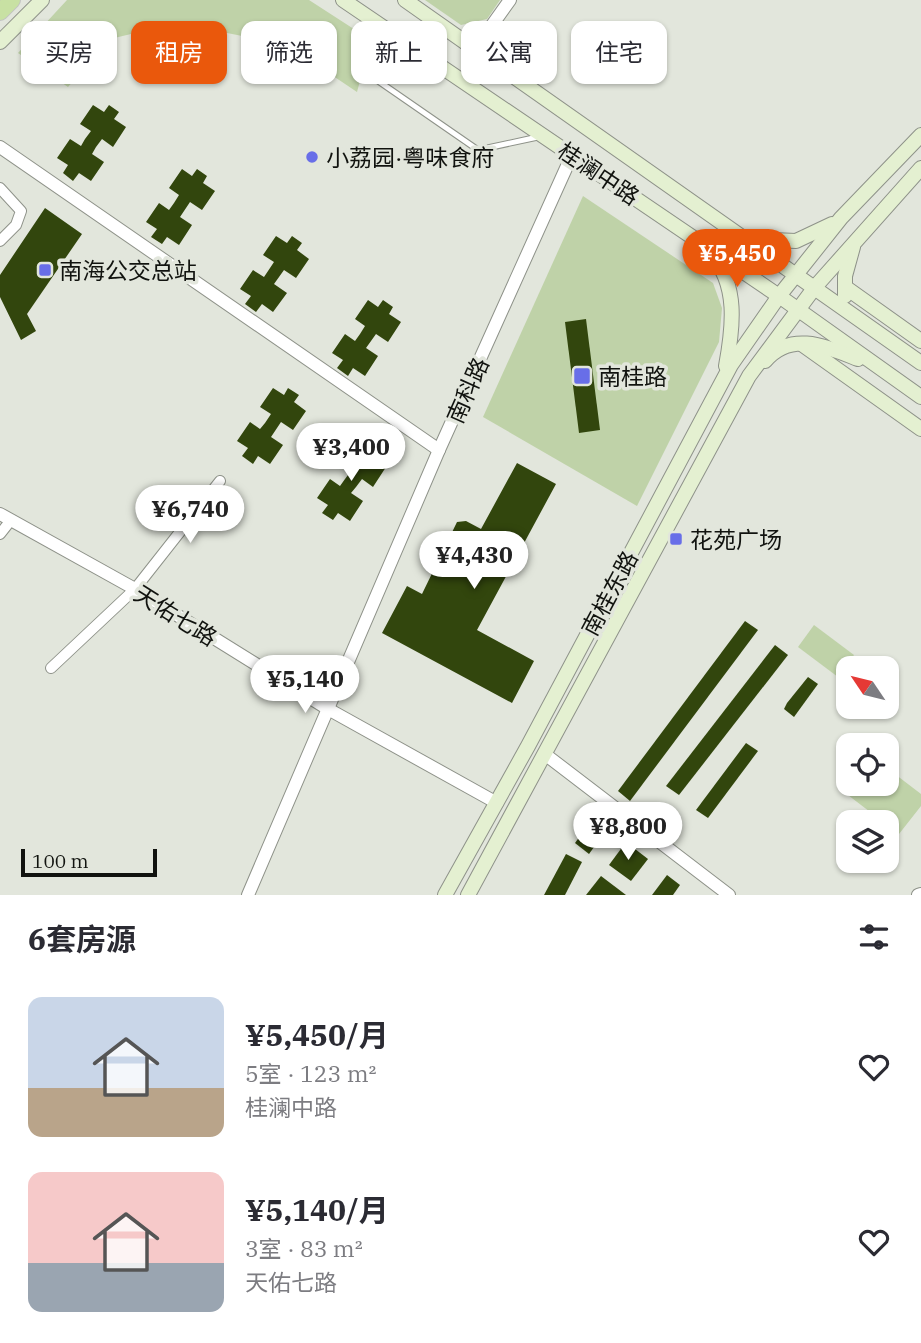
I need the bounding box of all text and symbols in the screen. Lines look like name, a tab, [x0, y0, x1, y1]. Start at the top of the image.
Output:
chip: 买房	[21, 21, 117, 84]
chip: 租房	[131, 21, 227, 84]
chip: 筛选	[241, 21, 337, 84]
chip: 新上	[351, 21, 447, 84]
chip: 公寓	[461, 21, 557, 84]
chip: 住宅	[571, 21, 667, 84]
street label: 桂澜中路	[552, 135, 646, 211]
place label: 小荔园·粤味食府	[326, 142, 494, 172]
marker: 小荔园·粤味食府	[304, 149, 320, 165]
pin: ¥5,450	[680, 230, 794, 289]
text: ¥5,450	[698, 237, 776, 267]
place label: 南海公交总站	[59, 255, 197, 285]
marker: 南海公交总站	[37, 262, 53, 278]
street label: 南科路	[439, 352, 495, 428]
place label: 南桂路	[598, 361, 667, 391]
marker: 南桂路	[572, 366, 592, 386]
pin: ¥3,400	[294, 424, 408, 483]
text: ¥3,400	[312, 431, 390, 461]
pin: ¥6,740	[133, 486, 247, 545]
text: ¥6,740	[151, 493, 229, 523]
place label: 花苑广场	[690, 524, 782, 554]
marker: 花苑广场	[668, 531, 684, 547]
pin: ¥4,430	[417, 532, 531, 591]
text: ¥4,430	[435, 539, 513, 569]
street label: 南桂东路	[574, 545, 644, 641]
street label: 天佑七路	[129, 578, 223, 652]
pin: ¥5,140	[248, 656, 362, 715]
north arrow	[836, 656, 900, 719]
map controls	[836, 656, 899, 873]
text: ¥5,140	[266, 663, 344, 693]
button: locate	[836, 733, 899, 796]
pin: ¥8,800	[571, 802, 685, 862]
text: ¥8,800	[589, 810, 667, 840]
button: layers	[836, 810, 899, 873]
scale bar	[21, 846, 158, 878]
text: 100 m	[32, 849, 89, 873]
icon: filters	[855, 918, 893, 956]
text: 6套房源	[28, 919, 136, 958]
text: ¥5,450/月	[245, 1015, 389, 1054]
icon: home	[84, 1025, 168, 1109]
icon: heart	[855, 1048, 893, 1086]
text: 5室 · 123 m²	[245, 1058, 377, 1088]
text: 桂澜中路	[245, 1092, 337, 1122]
text: ¥5,140/月	[245, 1190, 389, 1229]
icon: home	[84, 1200, 168, 1284]
icon: heart	[855, 1223, 893, 1261]
text: 3室 · 83 m²	[245, 1233, 363, 1263]
text: 天佑七路	[245, 1267, 337, 1297]

